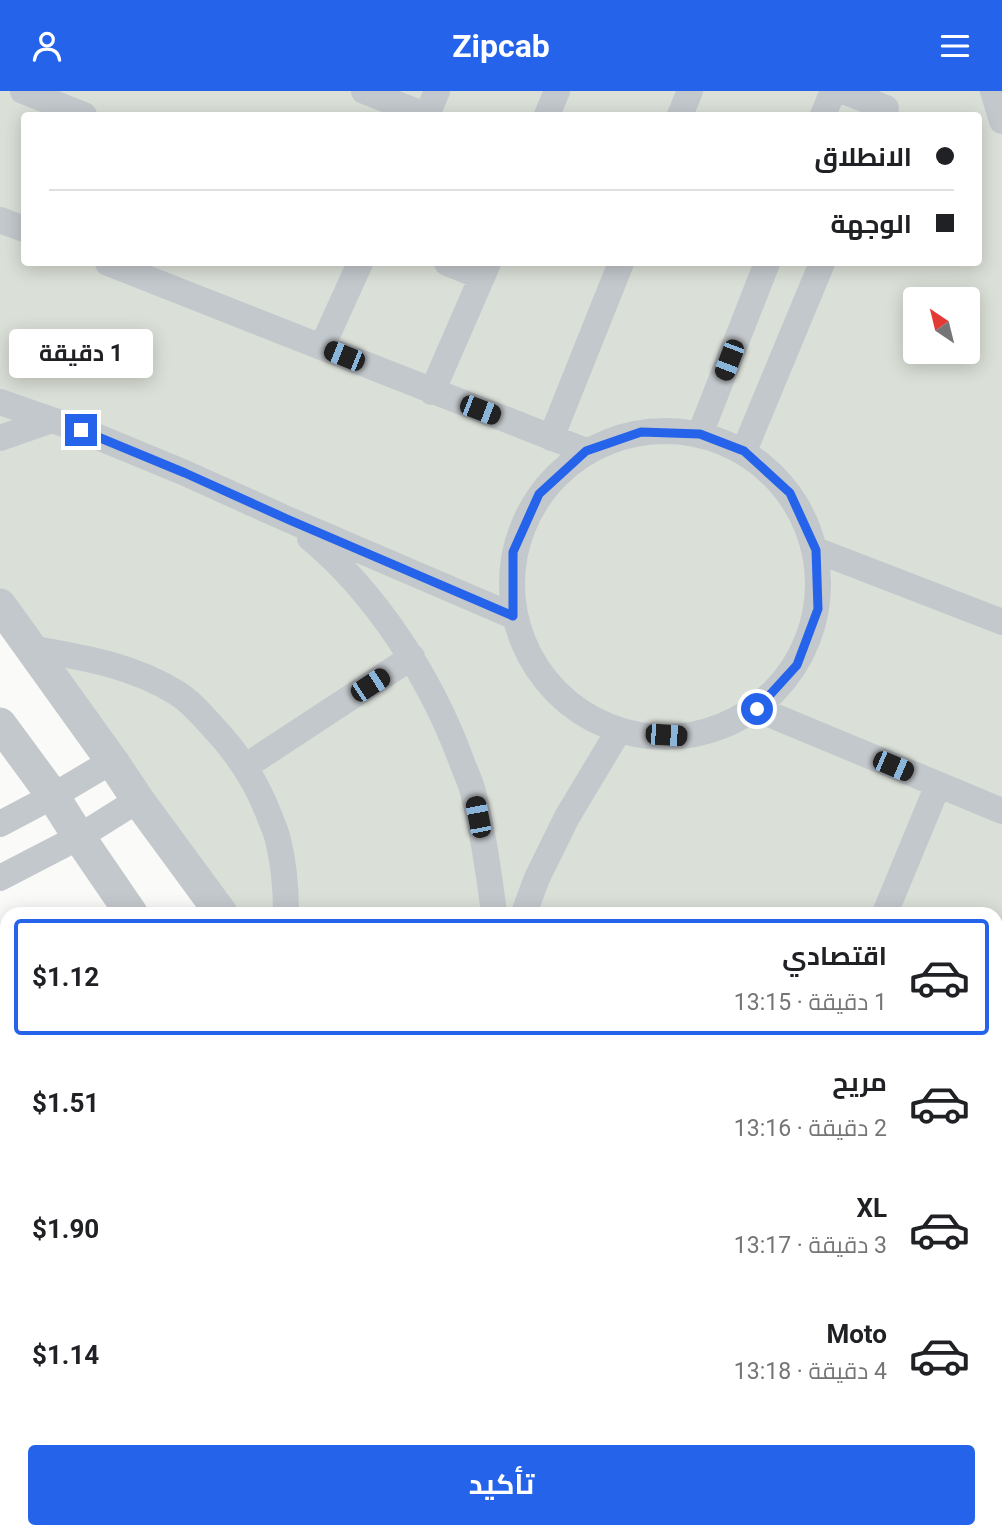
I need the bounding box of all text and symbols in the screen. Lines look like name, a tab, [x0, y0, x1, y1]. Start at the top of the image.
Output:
icon: person	[28, 27, 66, 65]
text: Zipcab	[452, 27, 550, 65]
icon: menu	[936, 27, 974, 65]
text: الانطلاق	[814, 142, 912, 172]
text: الوجهة	[831, 209, 912, 239]
north arrow	[903, 287, 980, 364]
map controls	[903, 287, 980, 364]
callout: 1 دقيقة	[9, 329, 153, 377]
car	[712, 337, 747, 383]
car	[321, 338, 368, 374]
text: 1 دقيقة	[39, 340, 123, 367]
car	[457, 393, 504, 427]
route end	[65, 414, 97, 446]
car	[347, 665, 394, 705]
route start	[741, 693, 773, 725]
car	[645, 723, 688, 747]
car	[870, 748, 917, 784]
car	[464, 794, 493, 840]
text: اقتصادي	[782, 941, 887, 971]
icon: car	[908, 946, 971, 1009]
text: $1.12	[32, 962, 99, 992]
text: 1 دقيقة · 13:15	[734, 989, 887, 1016]
text: مريح	[832, 1067, 887, 1097]
icon: car	[908, 1072, 971, 1135]
text: $1.51	[32, 1088, 99, 1118]
text: 2 دقيقة · 13:16	[734, 1115, 887, 1142]
text: XL	[856, 1193, 887, 1223]
icon: car	[908, 1198, 971, 1261]
text: $1.90	[32, 1214, 99, 1244]
text: 3 دقيقة · 13:17	[734, 1232, 887, 1259]
text: Moto	[826, 1319, 887, 1349]
icon: car	[908, 1324, 971, 1387]
text: $1.14	[32, 1340, 99, 1370]
text: 4 دقيقة · 13:18	[734, 1358, 887, 1385]
button: تأكيد	[28, 1445, 975, 1525]

